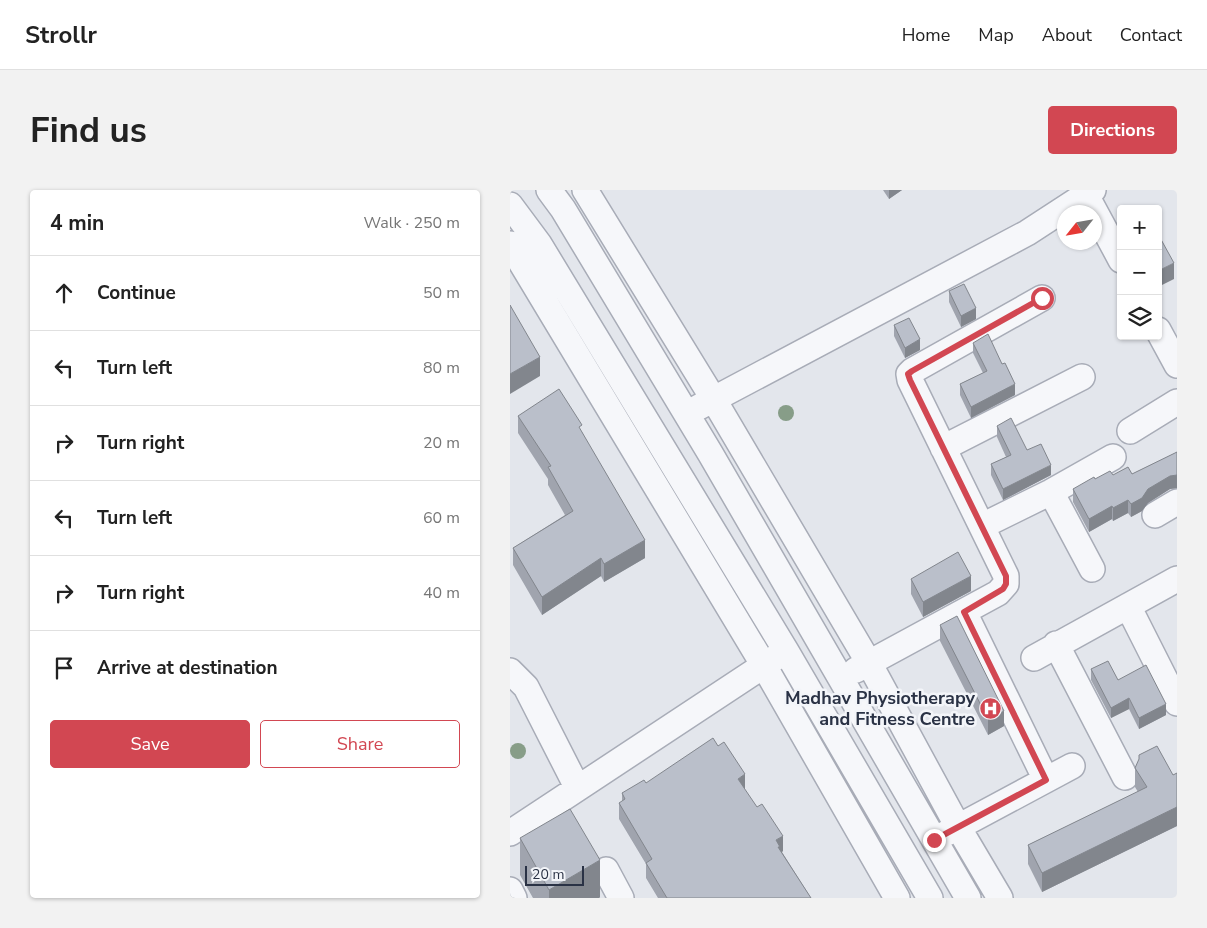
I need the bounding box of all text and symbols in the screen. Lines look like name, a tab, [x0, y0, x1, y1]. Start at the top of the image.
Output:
text: Strollr	[25, 19, 97, 51]
text: Home	[902, 23, 950, 47]
text: Map	[978, 23, 1014, 47]
text: About	[1042, 23, 1092, 47]
text: Contact	[1120, 23, 1182, 47]
button: Directions	[1048, 106, 1177, 154]
text: Find us	[30, 107, 147, 154]
north arrow	[1057, 205, 1102, 250]
map controls	[1117, 205, 1162, 340]
button: +	[1117, 205, 1162, 250]
text: 4 min	[50, 209, 104, 237]
text: Walk · 250 m	[364, 212, 460, 234]
button: −	[1117, 250, 1162, 295]
icon: ahead	[50, 279, 78, 307]
text: Continue	[97, 280, 176, 306]
text: 50 m	[423, 282, 460, 304]
route start	[1031, 287, 1054, 310]
button: layers	[1117, 295, 1162, 340]
icon: left	[50, 354, 78, 382]
text: Turn left	[97, 355, 172, 381]
text: 80 m	[423, 357, 460, 379]
icon: right	[50, 429, 78, 457]
text: Turn right	[97, 430, 184, 456]
text: 20 m	[423, 432, 460, 454]
icon: left	[50, 504, 78, 532]
text: Turn left	[97, 505, 172, 531]
text: 60 m	[423, 507, 460, 529]
icon: right	[50, 579, 78, 607]
text: Turn right	[97, 580, 184, 606]
text: 40 m	[423, 582, 460, 604]
icon: arrive	[50, 654, 78, 682]
text: Arrive at destination	[97, 655, 278, 681]
place label: Madhav Physiotherapy and Fitness Centre	[785, 686, 976, 731]
hospital icon: Madhav Physiotherapy and Fitness Centre	[979, 696, 1003, 720]
button: Save	[50, 720, 250, 768]
button: Share	[260, 720, 460, 768]
route end	[923, 829, 946, 852]
scale bar	[525, 863, 584, 886]
text: 20 m	[532, 865, 564, 884]

